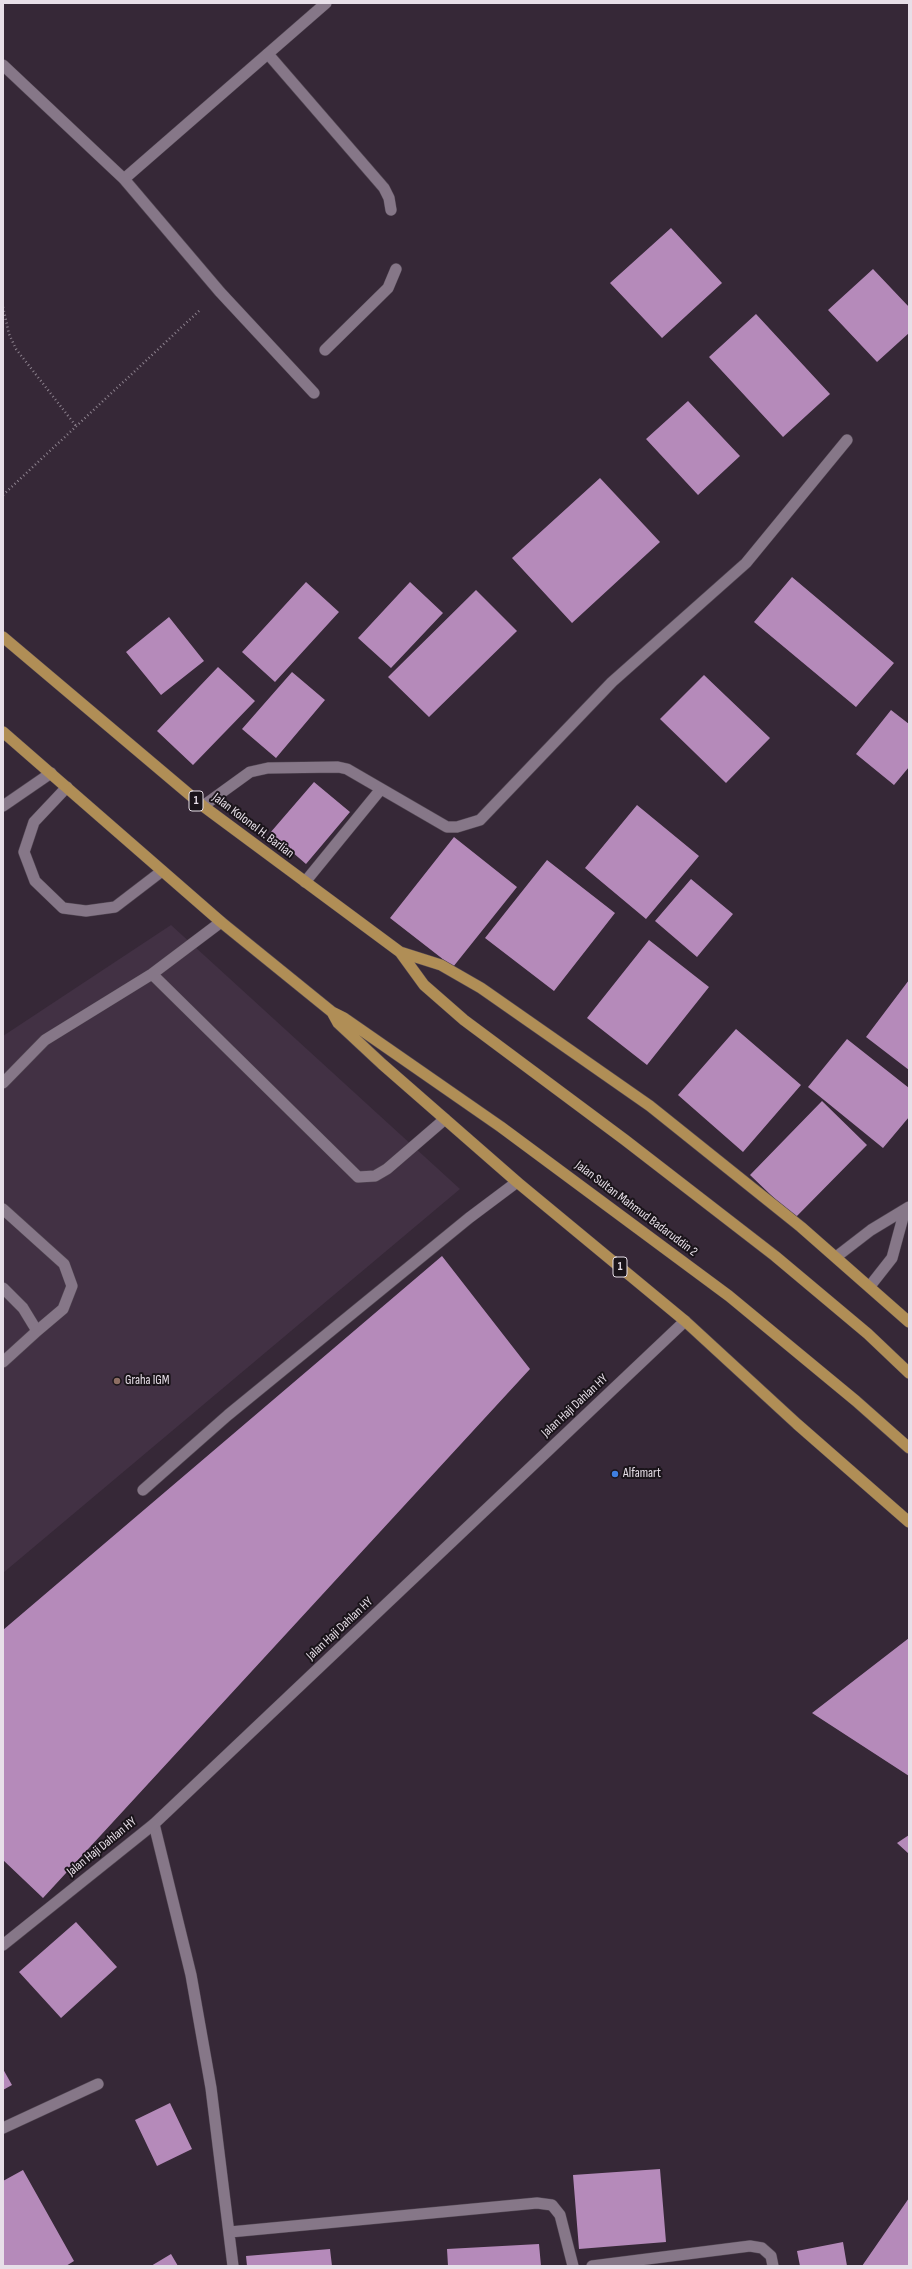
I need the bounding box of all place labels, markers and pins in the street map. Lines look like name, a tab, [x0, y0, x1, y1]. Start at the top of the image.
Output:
place label: Graha IGM	[125, 1373, 170, 1389]
marker: Graha IGM	[112, 1376, 122, 1386]
place label: Alfamart	[623, 1466, 661, 1482]
marker: Alfamart	[610, 1469, 620, 1479]

